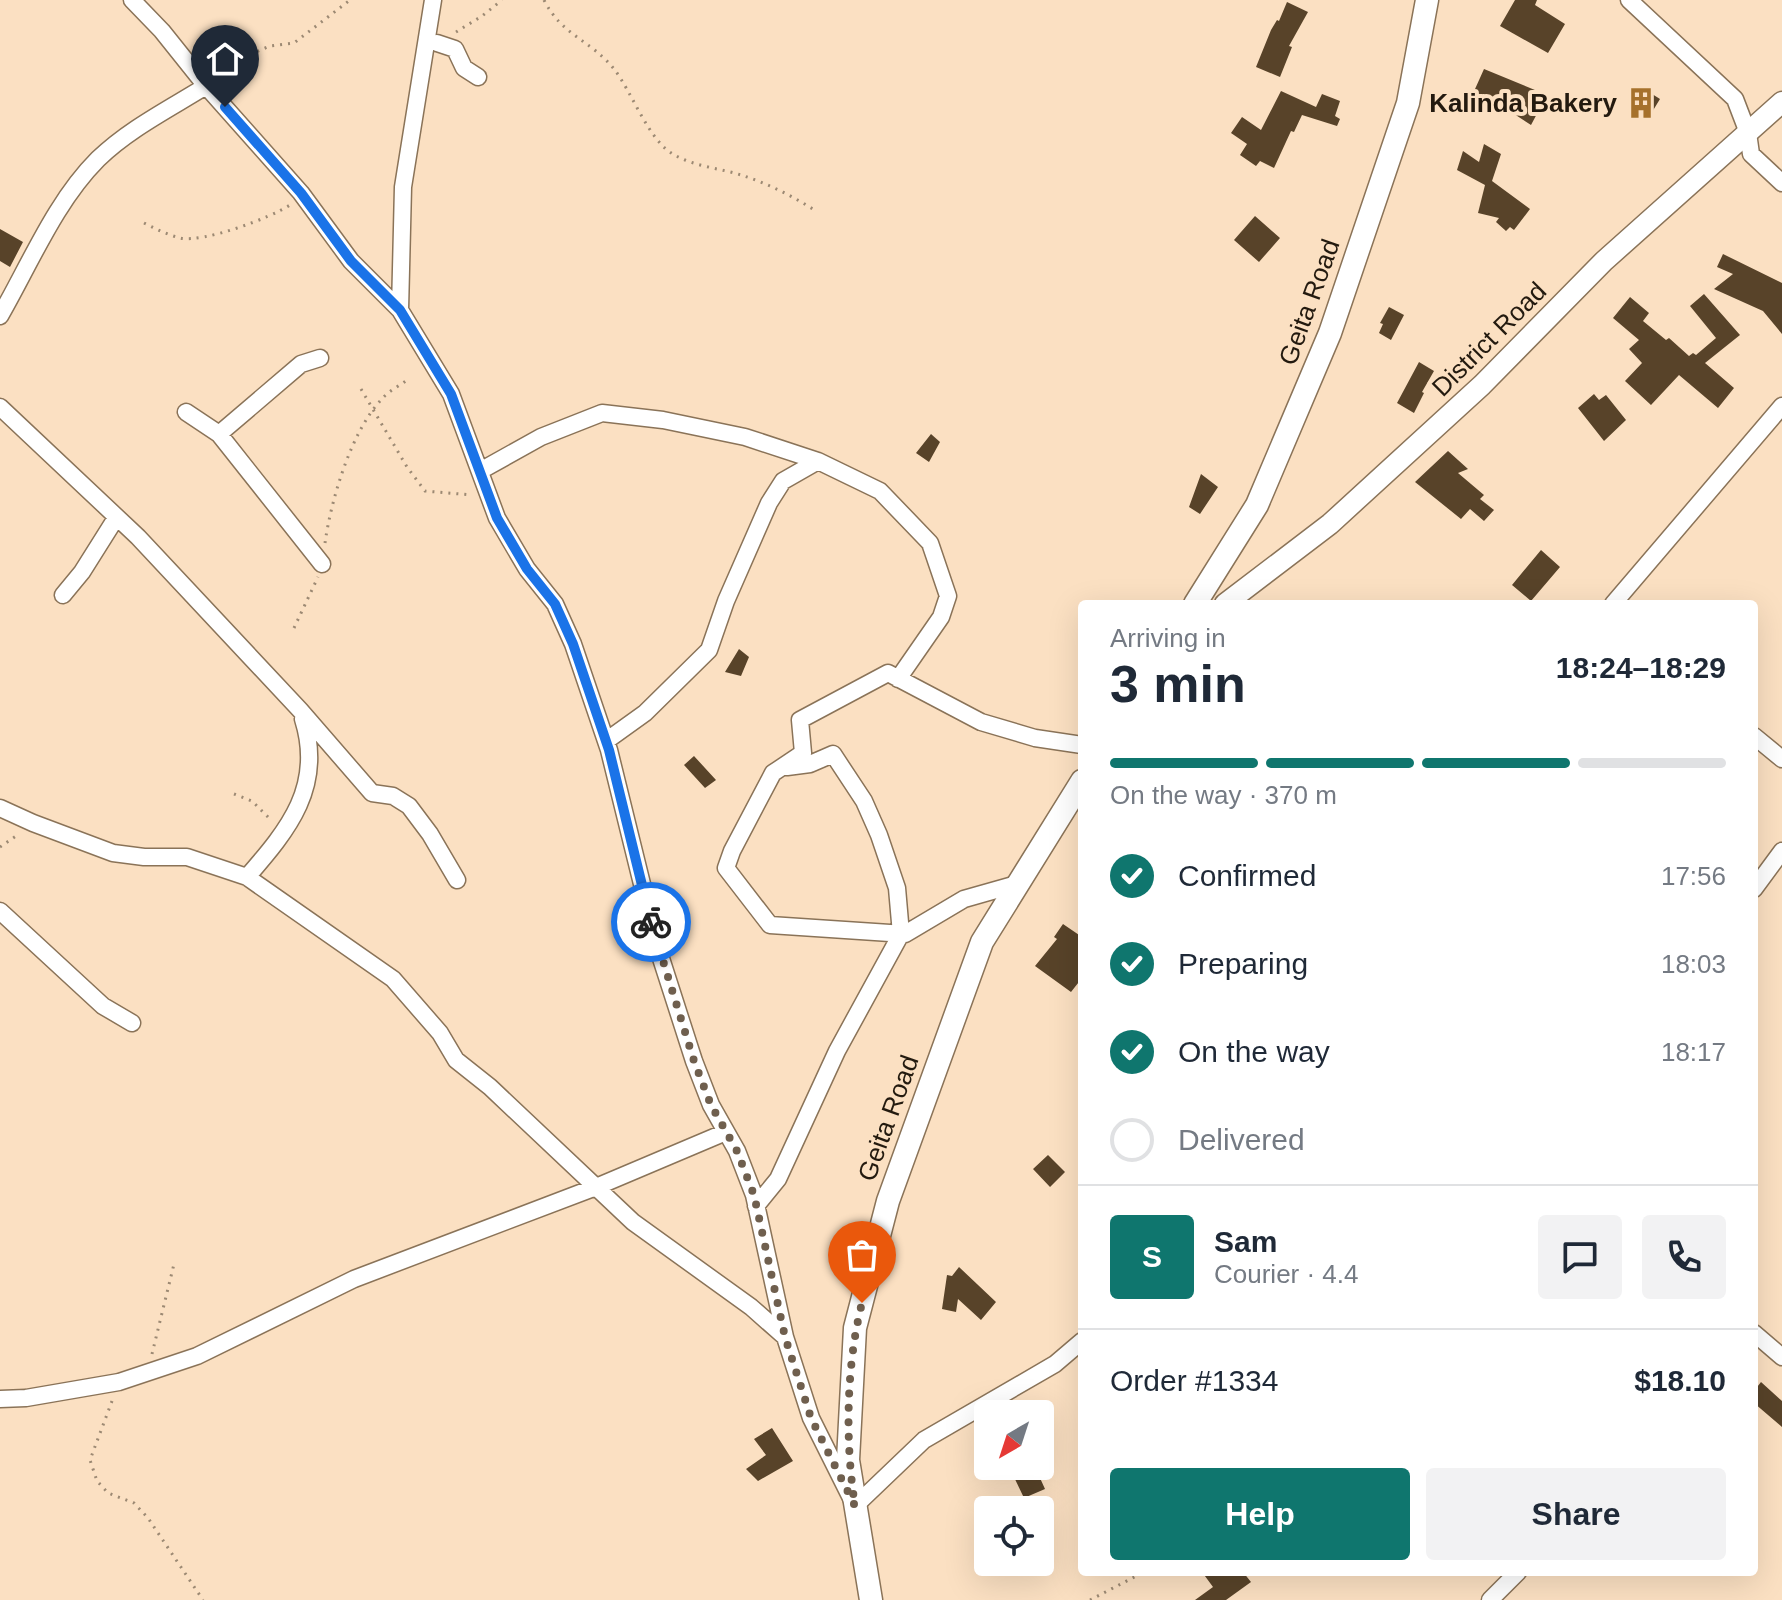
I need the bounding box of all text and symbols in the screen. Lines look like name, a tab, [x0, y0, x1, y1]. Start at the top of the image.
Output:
pin	[191, 25, 259, 107]
icon: home	[203, 37, 247, 81]
building icon: Kalinda Bakery	[1624, 86, 1658, 120]
place label: Kalinda Bakery	[1429, 88, 1618, 118]
street label: Geita Road	[1272, 235, 1346, 369]
street label: District Road	[1426, 276, 1552, 402]
text: Arriving in	[1110, 623, 1226, 653]
text: 18:24–18:29	[1556, 651, 1726, 684]
text: 3 min	[1110, 655, 1246, 713]
text: On the way · 370 m	[1110, 780, 1337, 810]
icon: check	[1110, 854, 1154, 898]
text: Confirmed	[1178, 859, 1316, 892]
text: 17:56	[1661, 861, 1726, 891]
courier	[611, 882, 691, 962]
icon: bike	[629, 900, 673, 944]
icon: check	[1110, 942, 1154, 986]
text: Preparing	[1178, 947, 1308, 980]
text: 18:03	[1661, 949, 1726, 979]
icon: check	[1110, 1030, 1154, 1074]
text: On the way	[1178, 1035, 1330, 1068]
text: 18:17	[1661, 1037, 1726, 1067]
street label: Geita Road	[851, 1051, 925, 1185]
text: Delivered	[1178, 1123, 1305, 1156]
button: chat	[1538, 1215, 1622, 1299]
button: phone	[1642, 1215, 1726, 1299]
pin	[828, 1221, 896, 1303]
text: Sam	[1214, 1225, 1277, 1258]
icon: bag	[840, 1233, 884, 1277]
text: S	[1142, 1240, 1162, 1273]
text: Courier · 4.4	[1214, 1259, 1359, 1289]
text: Order #1334	[1110, 1364, 1278, 1397]
text: $18.10	[1634, 1364, 1726, 1397]
north arrow	[974, 1400, 1054, 1480]
map controls	[974, 1400, 1054, 1576]
button: Help	[1110, 1468, 1410, 1560]
button: Share	[1426, 1468, 1726, 1560]
button: locate	[974, 1496, 1054, 1576]

